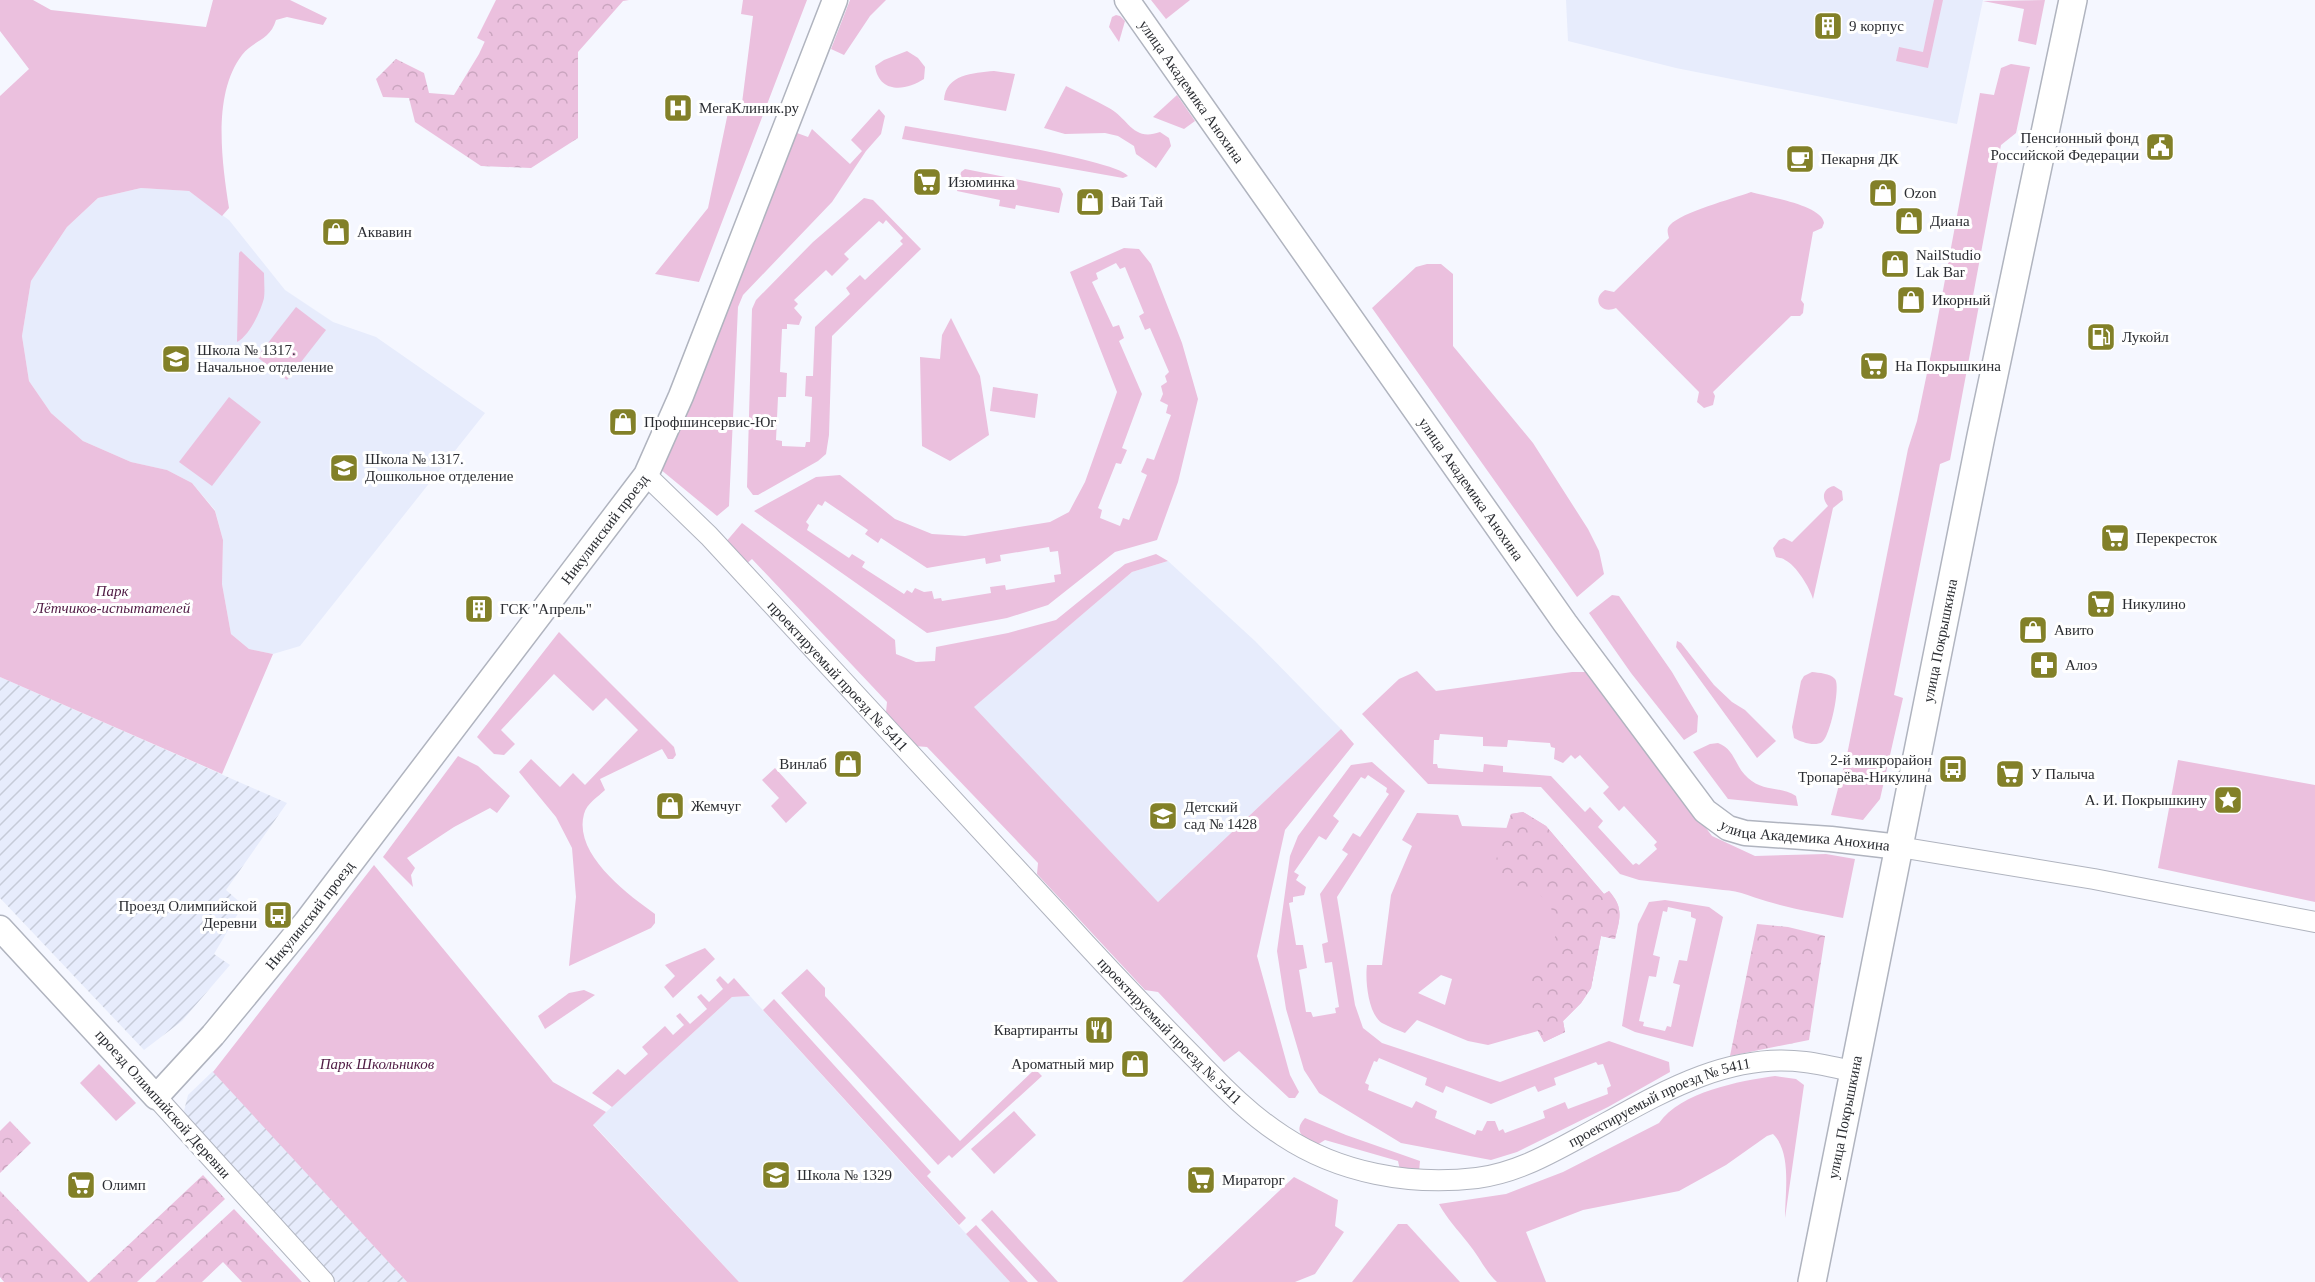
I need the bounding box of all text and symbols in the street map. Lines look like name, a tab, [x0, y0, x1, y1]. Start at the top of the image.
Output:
building icon: 9 корпус	[1812, 10, 1844, 42]
street label: улица Академика Анохина	[1136, 17, 1247, 166]
place label: 9 корпус	[1849, 18, 1904, 34]
hospital icon: МегаКлиник.ру	[662, 92, 694, 124]
place label: МегаКлиник.ру	[699, 100, 800, 116]
place label: Пенсионный фонд Российской Федерации	[1990, 130, 2139, 163]
public building icon: Пенсионный фонд Российской Федерации	[2144, 131, 2176, 163]
cafe icon: Пекарня ДК	[1784, 143, 1816, 175]
place label: Пекарня ДК	[1821, 151, 1900, 167]
supermarket icon: Изюминка	[911, 166, 943, 198]
place label: Изюминка	[948, 174, 1015, 190]
shop icon: Ozon	[1867, 177, 1899, 209]
place label: Ozon	[1904, 185, 1937, 201]
shop icon: Вай Тай	[1074, 186, 1106, 218]
place label: Вай Тай	[1111, 194, 1163, 210]
shop icon: Диана	[1893, 205, 1925, 237]
place label: Диана	[1930, 213, 1970, 229]
shop icon: Аквавин	[320, 216, 352, 248]
place label: Аквавин	[357, 224, 412, 240]
place label: NailStudio Lak Bar	[1916, 247, 1981, 280]
shop icon: NailStudio Lak Bar	[1879, 248, 1911, 280]
shop icon: Икорный	[1895, 284, 1927, 316]
place label: Икорный	[1932, 292, 1991, 308]
fuel station icon: Лукойл	[2085, 321, 2117, 353]
place label: Лукойл	[2122, 329, 2169, 345]
place label: Школа № 1317. Начальное отделение	[197, 342, 334, 375]
school or university icon: Школа № 1317. Начальное отделение	[160, 343, 192, 375]
supermarket icon: На Покрышкина	[1858, 350, 1890, 382]
place label: На Покрышкина	[1895, 358, 2001, 374]
shop icon: Профшинсервис-Юг	[607, 406, 639, 438]
place label: Профшинсервис-Юг	[644, 414, 777, 430]
street label: улица Академика Анохина	[1415, 415, 1527, 564]
place label: Школа № 1317. Дошкольное отделение	[365, 451, 514, 484]
school or university icon: Школа № 1317. Дошкольное отделение	[328, 452, 360, 484]
street label: Никулинский проезд	[558, 471, 652, 587]
supermarket icon: Перекресток	[2099, 522, 2131, 554]
place label: Перекресток	[2136, 530, 2218, 546]
street label: улица Покрышкина	[1920, 577, 1960, 704]
park label: Парк Лётчиков-испытателей	[33, 583, 191, 616]
supermarket icon: Никулино	[2085, 588, 2117, 620]
building icon: ГСК "Апрель"	[463, 593, 495, 625]
place label: Никулино	[2122, 596, 2186, 612]
street label: проектируемый проезд № 5411	[765, 598, 911, 755]
place label: ГСК "Апрель"	[500, 601, 592, 617]
shop icon: Авито	[2017, 614, 2049, 646]
place label: Авито	[2054, 622, 2094, 638]
pharmacy icon: Алоэ	[2028, 649, 2060, 681]
place label: Алоэ	[2065, 657, 2097, 673]
shop icon: Винлаб	[832, 748, 864, 780]
place label: 2-й микрорайон Тропарёва-Никулина	[1798, 752, 1932, 785]
bus stop icon: 2-й микрорайон Тропарёва-Никулина	[1937, 753, 1969, 785]
place label: Винлаб	[779, 756, 827, 772]
supermarket icon: У Палыча	[1994, 758, 2026, 790]
place label: У Палыча	[2031, 766, 2095, 782]
place icon: А. И. Покрышкину	[2212, 784, 2244, 816]
shop icon: Жемчуг	[654, 790, 686, 822]
place label: А. И. Покрышкину	[2085, 792, 2207, 808]
place label: Жемчуг	[691, 798, 741, 814]
place label: Детский сад № 1428	[1184, 799, 1257, 832]
school or university icon: Детский сад № 1428	[1147, 800, 1179, 832]
street label: улица Академика Анохина	[1717, 817, 1891, 854]
street label: Никулинский проезд	[262, 858, 357, 973]
place label: Проезд Олимпийской Деревни	[118, 898, 257, 931]
bus stop icon: Проезд Олимпийской Деревни	[262, 899, 294, 931]
street label: проектируемый проезд № 5411	[1095, 954, 1245, 1108]
restaurant icon: Квартиранты	[1083, 1014, 1115, 1046]
place label: Квартиранты	[994, 1022, 1078, 1038]
street label: проезд Олимпийской Деревни	[92, 1027, 234, 1181]
shop icon: Ароматный мир	[1119, 1048, 1151, 1080]
street label: улица Покрышкина	[1825, 1054, 1865, 1180]
street label: проектируемый проезд № 5411	[1565, 1055, 1752, 1150]
park label: Парк Школьников	[319, 1056, 435, 1072]
place label: Ароматный мир	[1011, 1056, 1114, 1072]
school or university icon: Школа № 1329	[760, 1159, 792, 1191]
supermarket icon: Мираторг	[1185, 1164, 1217, 1196]
place label: Школа № 1329	[797, 1167, 892, 1183]
supermarket icon: Олимп	[65, 1169, 97, 1201]
place label: Мираторг	[1222, 1172, 1285, 1188]
place label: Олимп	[102, 1177, 146, 1193]

